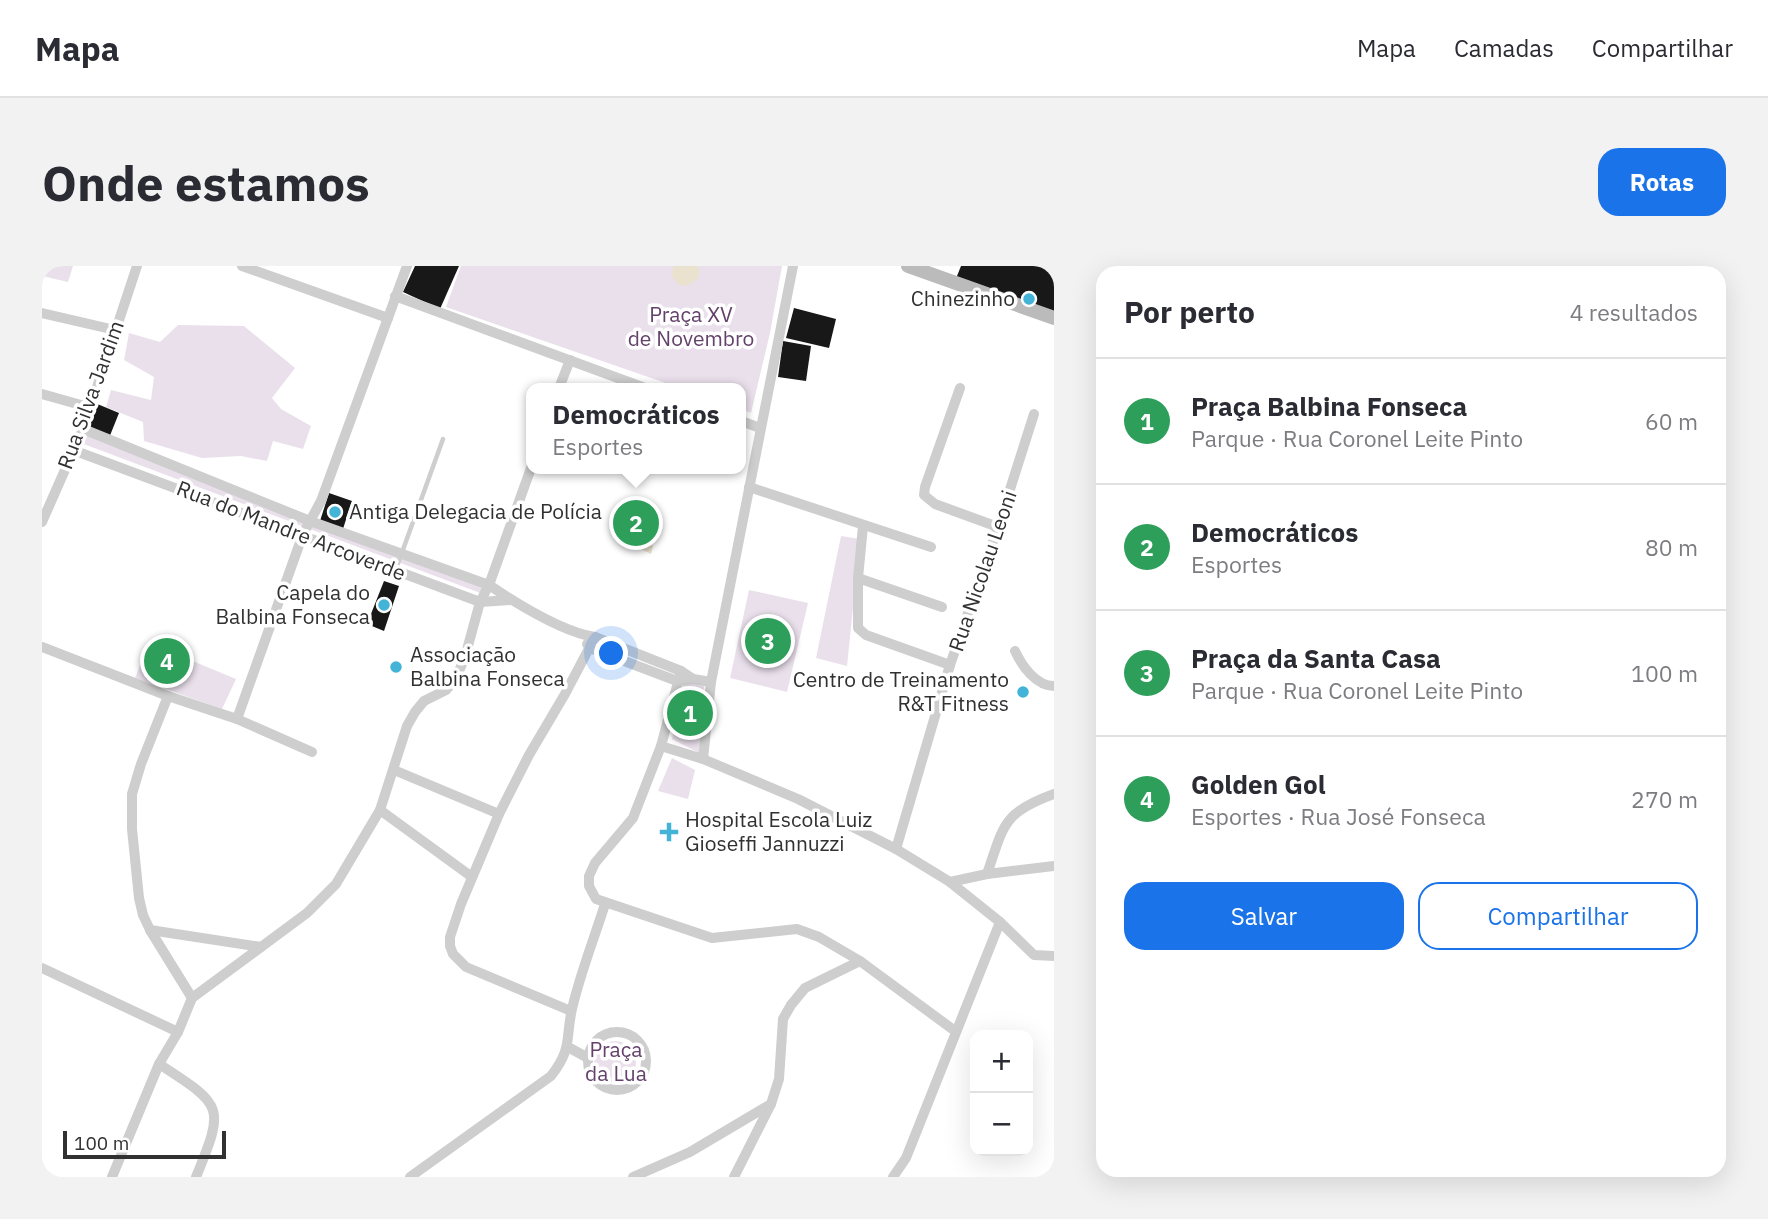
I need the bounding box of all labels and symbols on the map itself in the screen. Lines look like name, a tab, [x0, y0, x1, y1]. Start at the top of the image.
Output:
place label: Chinezinho	[911, 284, 1015, 312]
marker: Chinezinho	[1021, 291, 1037, 307]
park label: Praça XV de Novembro	[628, 300, 754, 352]
street label: Rua Silva Jardim	[50, 317, 130, 473]
street label: Rua do Mandre Arcoverde	[173, 473, 410, 587]
street label: Rua Nicolau Leoni	[941, 486, 1023, 655]
place label: Antiga Delegacia de Polícia	[349, 497, 602, 525]
pin: 2	[613, 497, 659, 549]
marker: Antiga Delegacia de Polícia	[327, 504, 343, 520]
place label: Capela do Balbina Fonseca	[215, 578, 370, 630]
marker: Capela do Balbina Fonseca	[376, 597, 392, 613]
pin: 3	[745, 615, 791, 667]
pin: 4	[144, 635, 190, 687]
your location	[594, 636, 628, 670]
place label: Associação Balbina Fonseca	[410, 640, 565, 692]
marker: Associação Balbina Fonseca	[388, 659, 404, 675]
place label: Centro de Treinamento R&T Fitness	[793, 665, 1009, 717]
marker: Centro de Treinamento R&T Fitness	[1015, 684, 1031, 700]
pin: 1	[667, 687, 713, 739]
place label: Hospital Escola Luiz Gioseffi Jannuzzi	[685, 805, 873, 857]
marker: Hospital Escola Luiz Gioseffi Jannuzzi	[659, 822, 679, 842]
park label: Praça da Lua	[585, 1035, 647, 1087]
scale bar	[63, 1128, 226, 1160]

